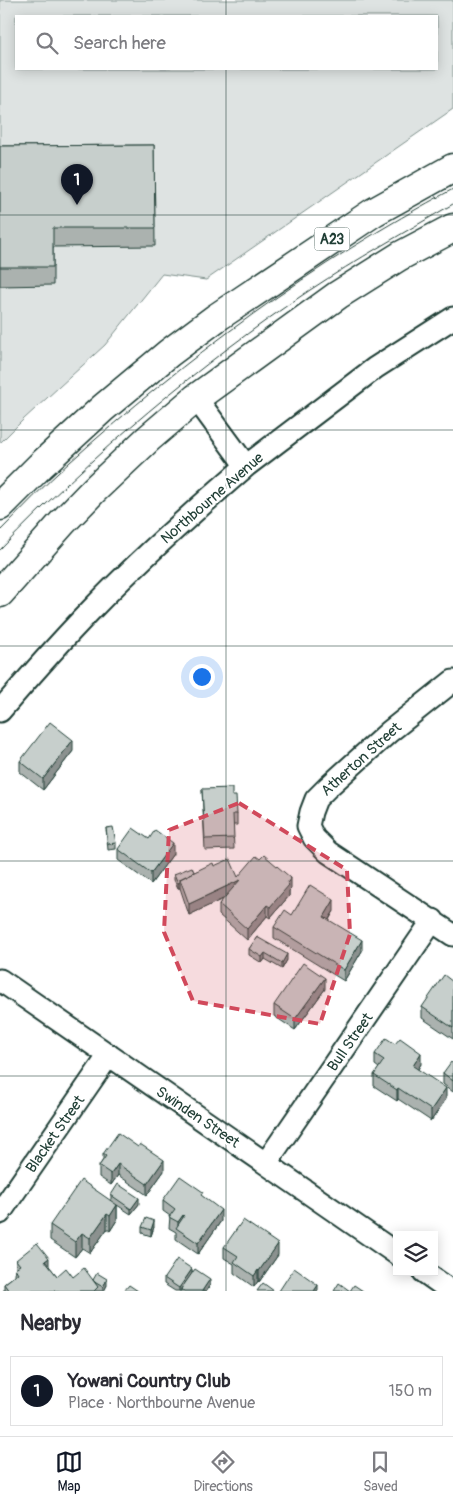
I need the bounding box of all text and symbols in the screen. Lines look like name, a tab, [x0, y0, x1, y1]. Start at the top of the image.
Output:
search box	[15, 15, 438, 70]
icon: search	[33, 29, 61, 57]
text: Search here	[73, 31, 166, 55]
pin: 1	[61, 164, 93, 205]
road number: A23	[314, 228, 350, 250]
street label: Northbourne Avenue	[157, 448, 268, 548]
your location	[189, 664, 215, 690]
street label: Atherton Street	[317, 718, 406, 801]
street label: Bull Street	[323, 1009, 378, 1075]
street label: Swinden Street	[152, 1082, 244, 1153]
street label: Blacket Street	[22, 1091, 90, 1177]
map controls	[393, 1231, 438, 1276]
button: layers	[393, 1231, 438, 1276]
text: Nearby	[20, 1310, 81, 1337]
text: Yowani Country Club	[68, 1369, 231, 1393]
text: 1	[34, 1381, 40, 1401]
text: 150 m	[388, 1381, 432, 1401]
text: Place · Northbourne Avenue	[68, 1393, 255, 1413]
tab: Map	[55, 1448, 83, 1495]
tab: Directions	[193, 1448, 253, 1495]
tab: Saved	[363, 1448, 398, 1495]

